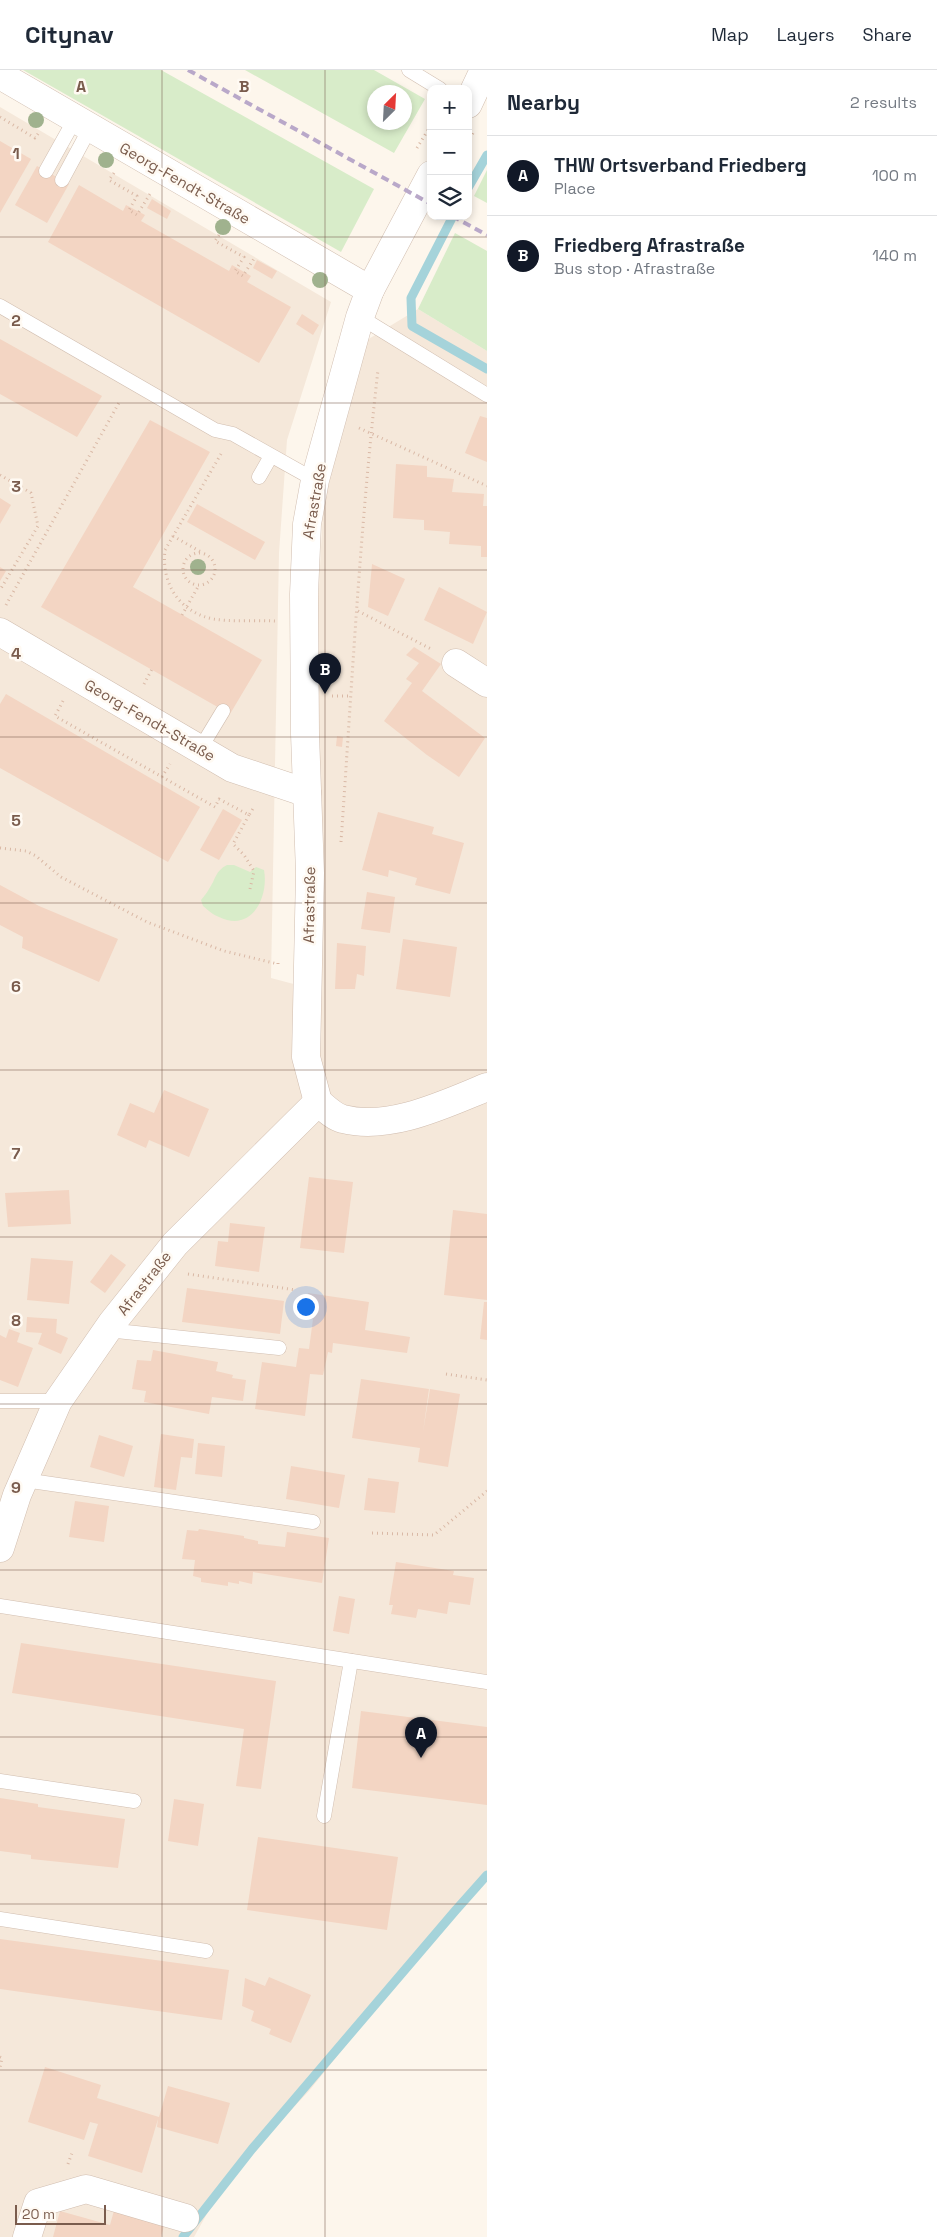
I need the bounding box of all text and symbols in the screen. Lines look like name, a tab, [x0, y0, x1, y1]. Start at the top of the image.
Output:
text: Citynav	[25, 19, 114, 50]
text: Map	[711, 23, 749, 46]
text: Layers	[777, 23, 834, 46]
text: Share	[862, 23, 912, 46]
text: A	[76, 76, 86, 97]
text: B	[239, 76, 249, 97]
north arrow	[367, 85, 412, 130]
map controls	[427, 85, 472, 220]
button: +	[427, 85, 472, 130]
text: Nearby	[507, 89, 580, 116]
text: 2 results	[850, 92, 917, 113]
button: −	[427, 130, 472, 175]
street label: Georg-Fendt-Straße	[116, 138, 254, 228]
text: 1	[12, 143, 20, 164]
text: THW Ortsverband Friedberg	[554, 153, 807, 178]
text: A	[518, 165, 528, 186]
text: 100 m	[872, 165, 917, 186]
button: layers	[427, 175, 472, 220]
text: Place	[554, 178, 596, 199]
text: Friedberg Afrastraße	[554, 233, 745, 258]
text: B	[518, 245, 528, 266]
text: 140 m	[872, 245, 917, 266]
text: Bus stop · Afrastraße	[554, 258, 715, 279]
text: 2	[11, 310, 21, 331]
street label: Afrastraße	[298, 461, 330, 540]
text: 3	[11, 476, 21, 497]
text: 4	[11, 643, 21, 664]
pin: B	[309, 653, 341, 694]
street label: Georg-Fendt-Straße	[81, 675, 219, 765]
text: 5	[11, 810, 21, 831]
street label: Afrastraße	[299, 866, 319, 944]
text: 6	[11, 976, 21, 997]
text: 7	[12, 1143, 21, 1164]
street label: Afrastraße	[113, 1247, 175, 1319]
your location	[293, 1294, 319, 1320]
text: 8	[11, 1310, 21, 1331]
text: 9	[11, 1477, 21, 1498]
pin: A	[405, 1717, 437, 1758]
scale bar	[15, 2202, 106, 2225]
text: 20 m	[22, 2205, 55, 2223]

